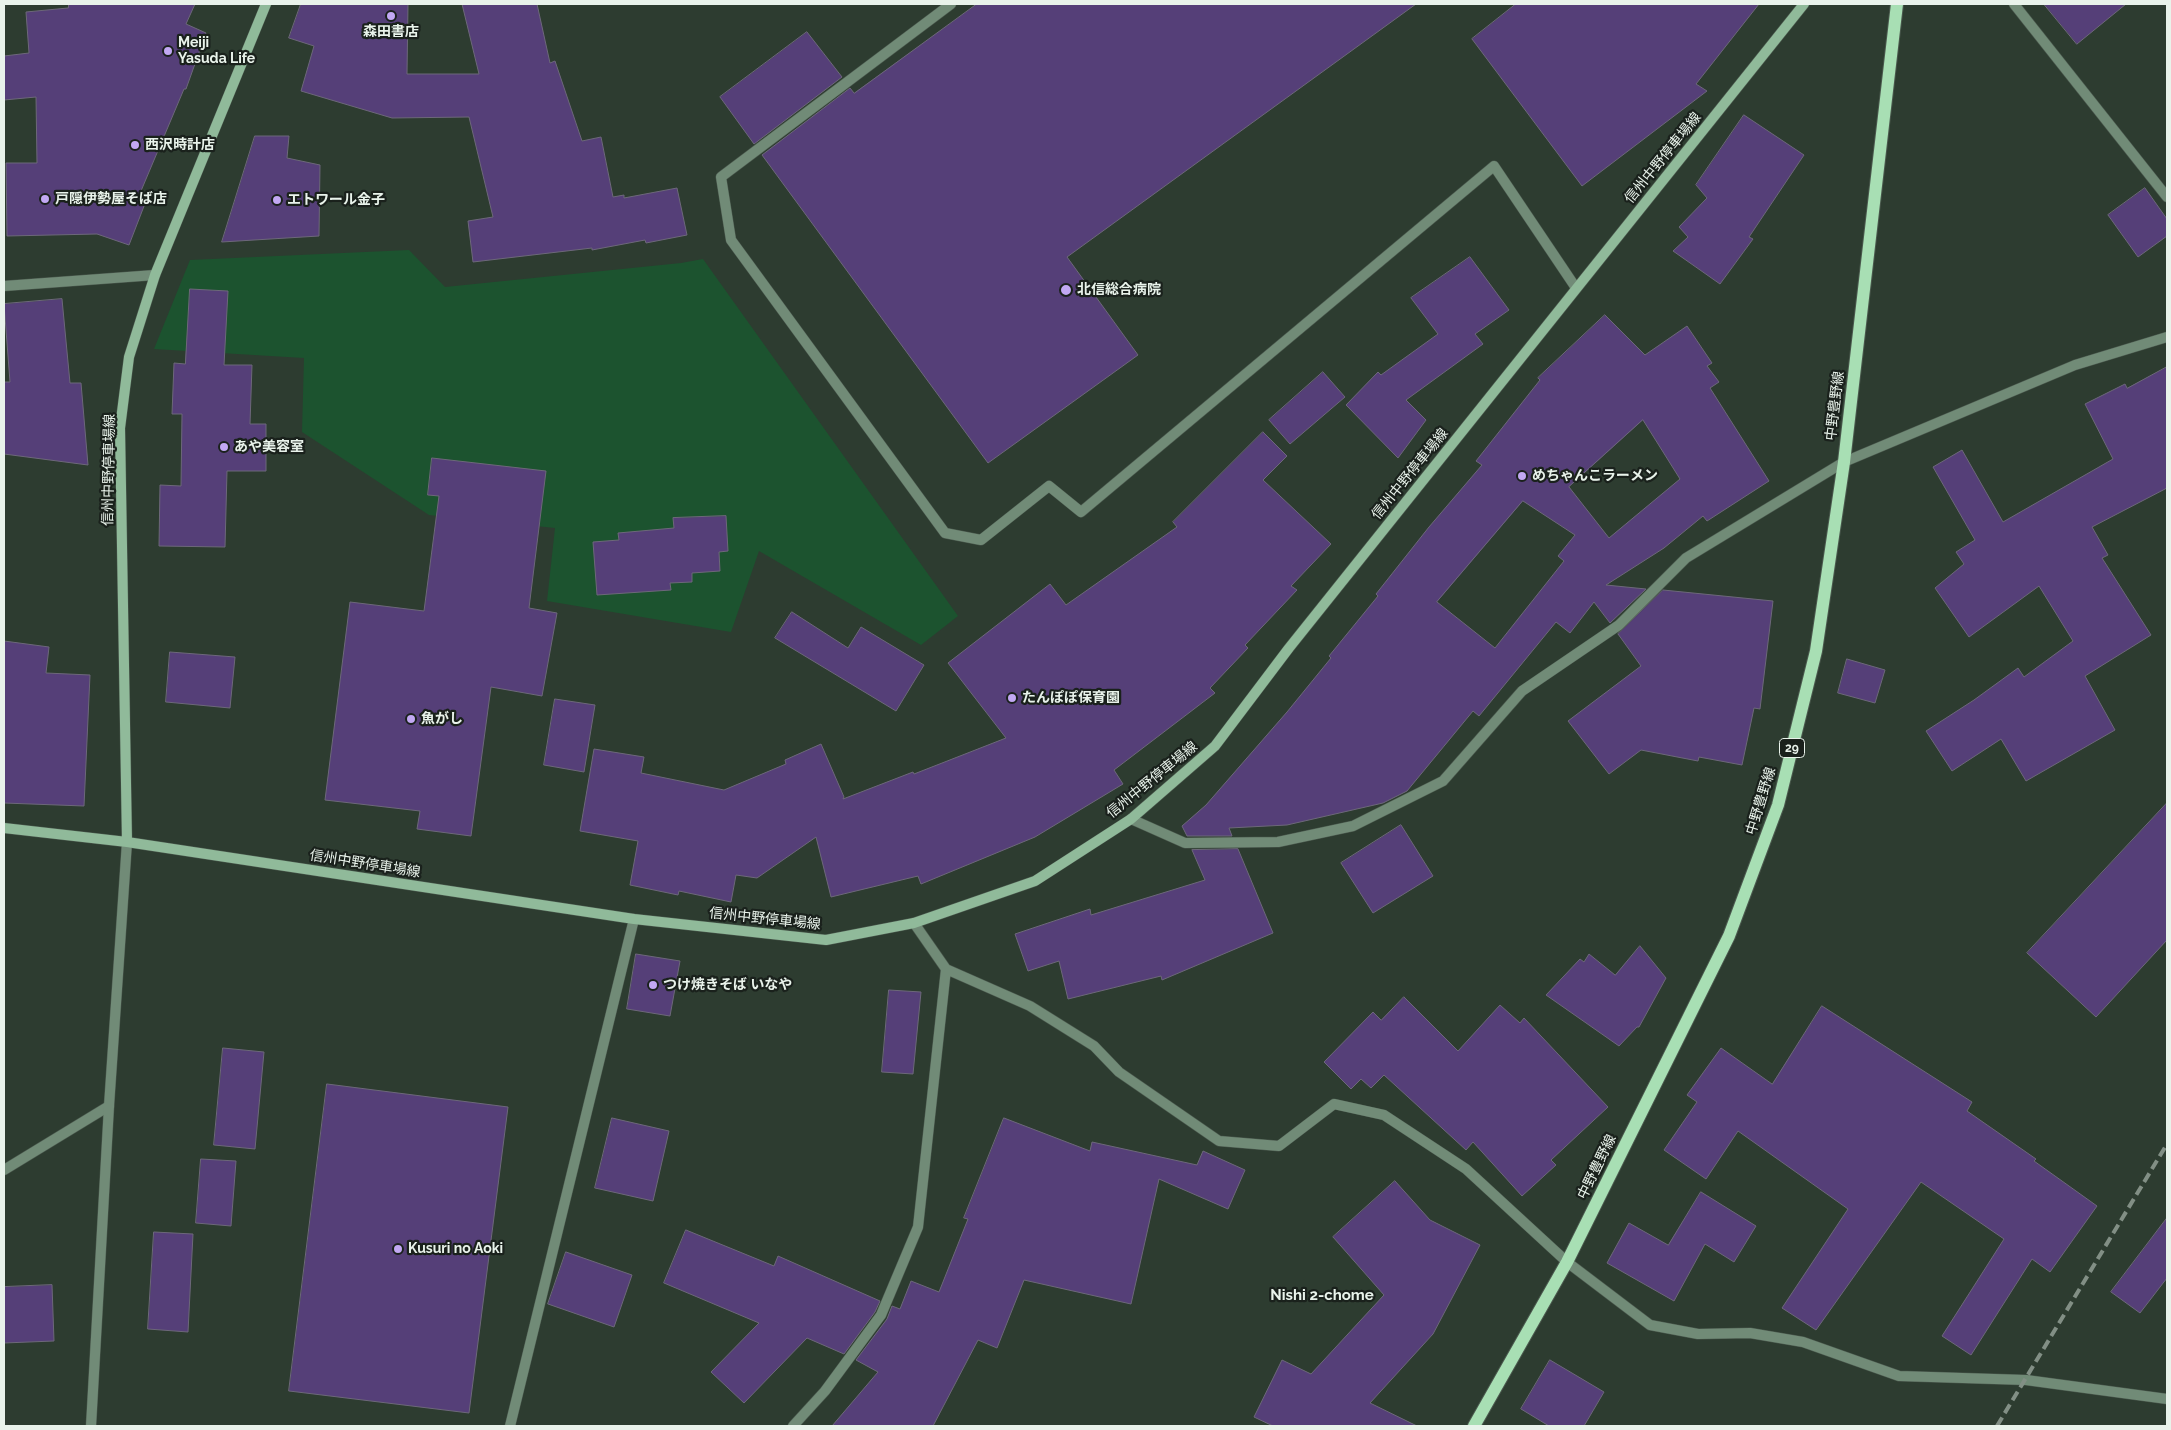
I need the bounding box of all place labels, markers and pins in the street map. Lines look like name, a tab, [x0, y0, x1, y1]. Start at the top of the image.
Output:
marker: 森田書店	[385, 10, 397, 22]
place label: 森田書店	[363, 24, 419, 40]
place label: Meiji Yasuda Life	[178, 35, 255, 68]
marker: Meiji Yasuda Life	[162, 45, 174, 57]
place label: 西沢時計店	[145, 137, 215, 153]
marker: 西沢時計店	[129, 139, 141, 151]
place label: 戸隠伊勢屋そば店	[55, 191, 167, 207]
place label: エトワール金子	[287, 192, 385, 208]
marker: 戸隠伊勢屋そば店	[39, 193, 51, 205]
marker: エトワール金子	[271, 194, 283, 206]
place label: 北信総合病院	[1077, 282, 1161, 298]
marker: 北信総合病院	[1059, 283, 1073, 297]
place label: あや美容室	[234, 439, 304, 455]
marker: あや美容室	[218, 441, 230, 453]
place label: めちゃんこラーメン	[1532, 468, 1658, 484]
marker: めちゃんこラーメン	[1516, 470, 1528, 482]
place label: たんぽぽ保育園	[1022, 690, 1120, 706]
marker: たんぽぽ保育園	[1006, 692, 1018, 704]
place label: 魚がし	[421, 711, 463, 727]
marker: 魚がし	[405, 713, 417, 725]
place label: つけ焼きそば いなや	[663, 977, 792, 993]
marker: つけ焼きそば いなや	[647, 979, 659, 991]
place label: Kusuri no Aoki	[408, 1241, 503, 1257]
marker: Kusuri no Aoki	[392, 1243, 404, 1255]

